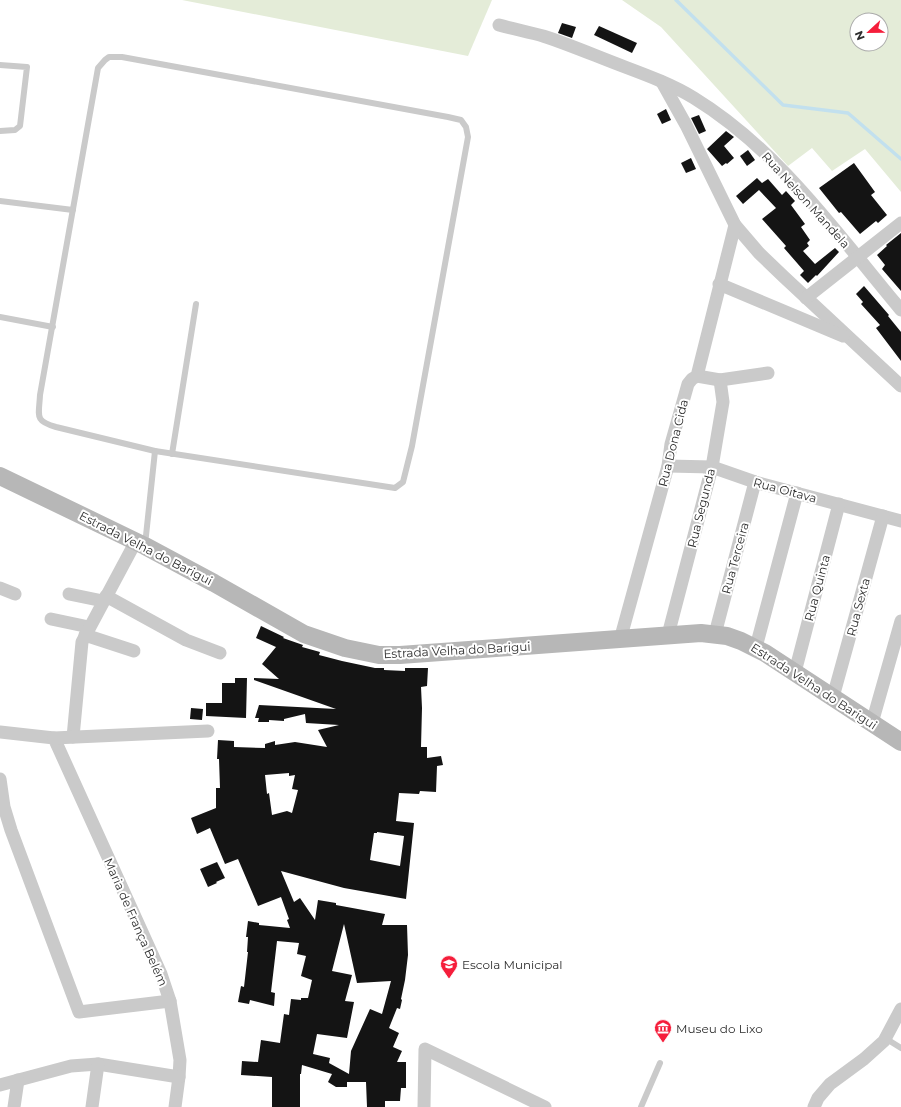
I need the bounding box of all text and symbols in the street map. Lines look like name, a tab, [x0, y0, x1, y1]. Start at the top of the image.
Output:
north arrow	[849, 12, 889, 52]
text: N	[852, 29, 868, 42]
street label: Rua Nelson Mandela	[759, 149, 853, 251]
street label: Rua Dona Cida	[655, 398, 691, 488]
street label: Rua Segunda	[684, 467, 718, 549]
street label: Rua Oitava	[752, 474, 818, 506]
street label: Estrada Velha do Barigui	[77, 508, 215, 588]
street label: Rua Terceira	[718, 520, 752, 596]
street label: Rua Quinta	[801, 553, 833, 623]
street label: Rua Sexta	[843, 576, 873, 638]
street label: Estrada Velha do Barigui	[383, 639, 531, 661]
street label: Estrada Velha do Barigui	[748, 640, 880, 732]
street label: Maria de França Belém	[101, 856, 171, 988]
school or university icon: Escola Municipal	[439, 954, 459, 979]
place label: Escola Municipal	[462, 957, 563, 972]
museum icon: Museu do Lixo	[653, 1018, 673, 1043]
place label: Museu do Lixo	[676, 1021, 763, 1036]

